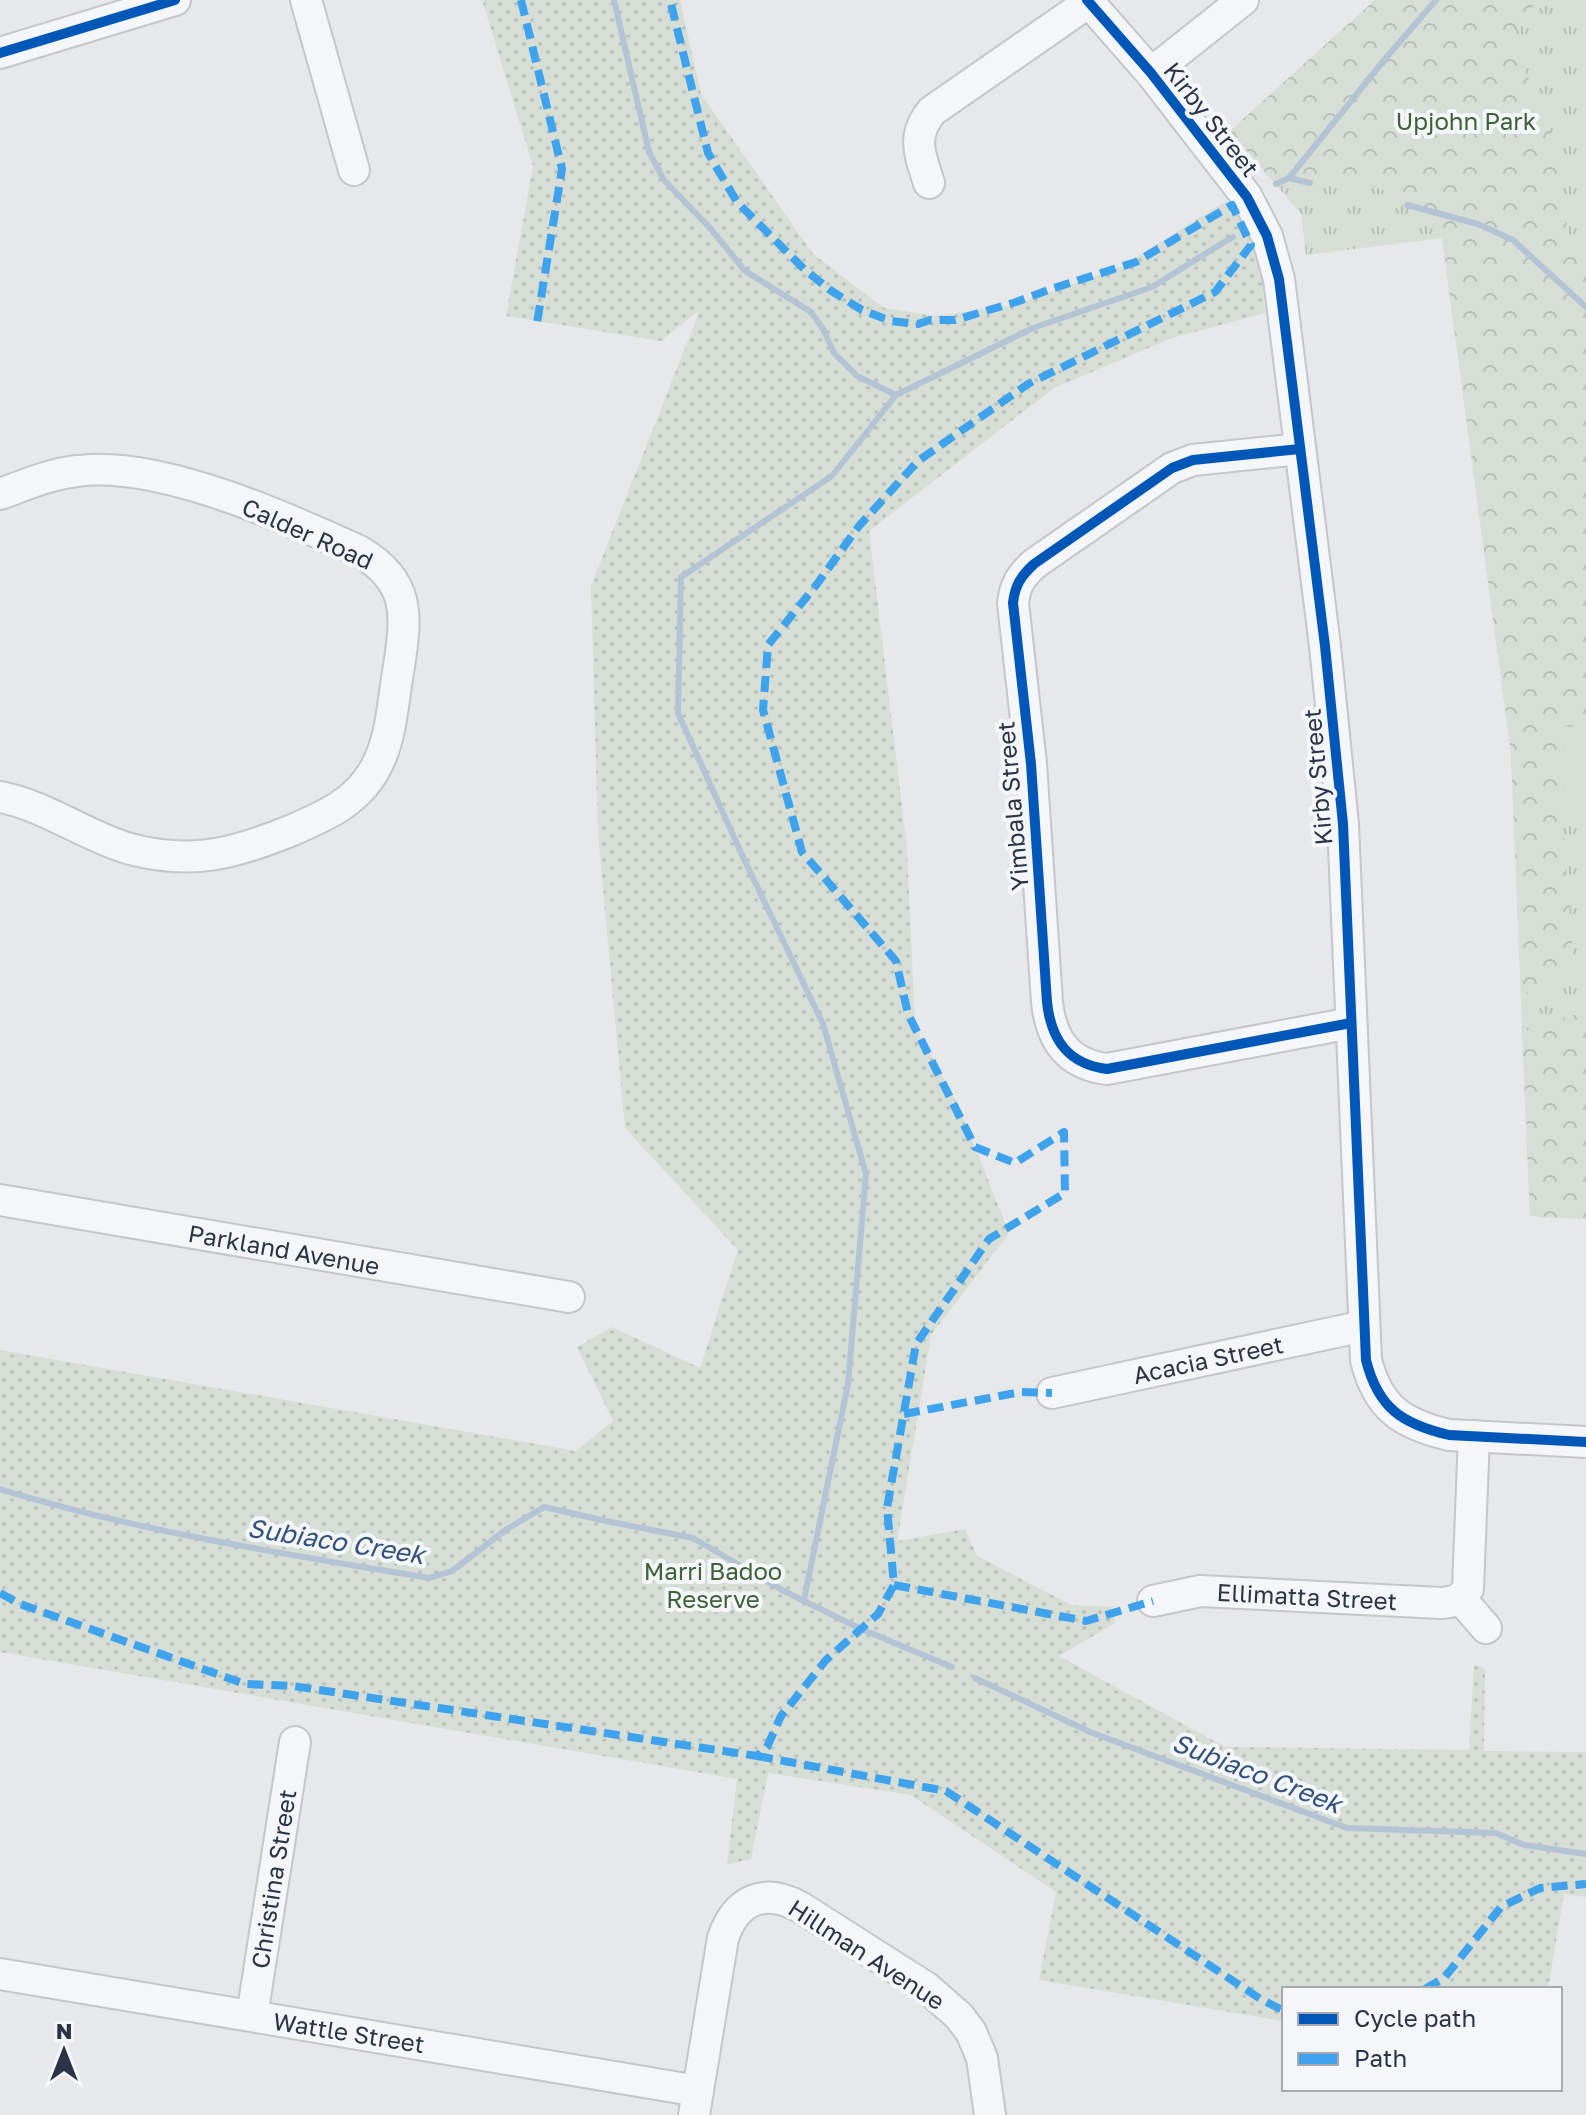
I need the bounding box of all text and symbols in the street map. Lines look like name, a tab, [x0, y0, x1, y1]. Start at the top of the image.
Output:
street label: Kirby Street	[1158, 56, 1266, 182]
park label: Upjohn Park	[1396, 106, 1536, 135]
street label: Calder Road	[238, 491, 378, 575]
street label: Kirby Street	[1297, 707, 1337, 847]
street label: Yimbala Street	[990, 720, 1034, 892]
street label: Parkland Avenue	[186, 1218, 382, 1280]
street label: Acacia Street	[1130, 1329, 1286, 1389]
water label: Subiaco Creek	[245, 1512, 429, 1571]
park label: Marri Badoo Reserve	[644, 1556, 782, 1613]
street label: Ellimatta Street	[1216, 1577, 1398, 1615]
water label: Subiaco Creek	[1168, 1727, 1348, 1820]
street label: Christina Street	[245, 1787, 301, 1971]
street label: Hillman Avenue	[783, 1893, 951, 2015]
legend	[1282, 1987, 1562, 2091]
text: Cycle path	[1354, 2003, 1476, 2032]
street label: Wattle Street	[271, 2006, 427, 2058]
north arrow	[24, 2011, 104, 2091]
text: N	[56, 2017, 72, 2044]
text: Path	[1354, 2043, 1407, 2072]

